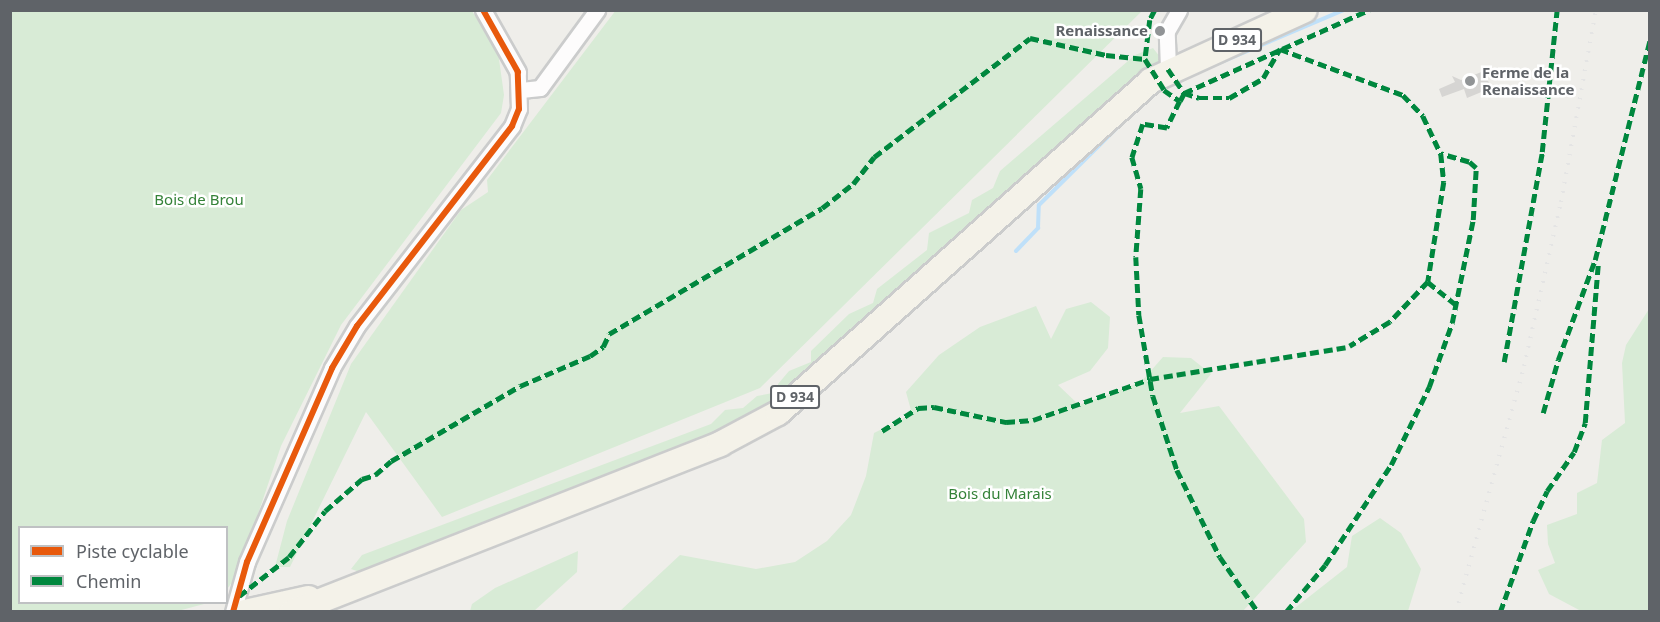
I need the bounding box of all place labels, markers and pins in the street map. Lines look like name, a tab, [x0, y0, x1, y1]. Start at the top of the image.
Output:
place label: Renaissance	[1055, 22, 1148, 40]
marker: Renaissance	[1153, 24, 1167, 38]
place label: Ferme de la Renaissance	[1482, 63, 1575, 98]
marker: Ferme de la Renaissance	[1463, 74, 1477, 88]

